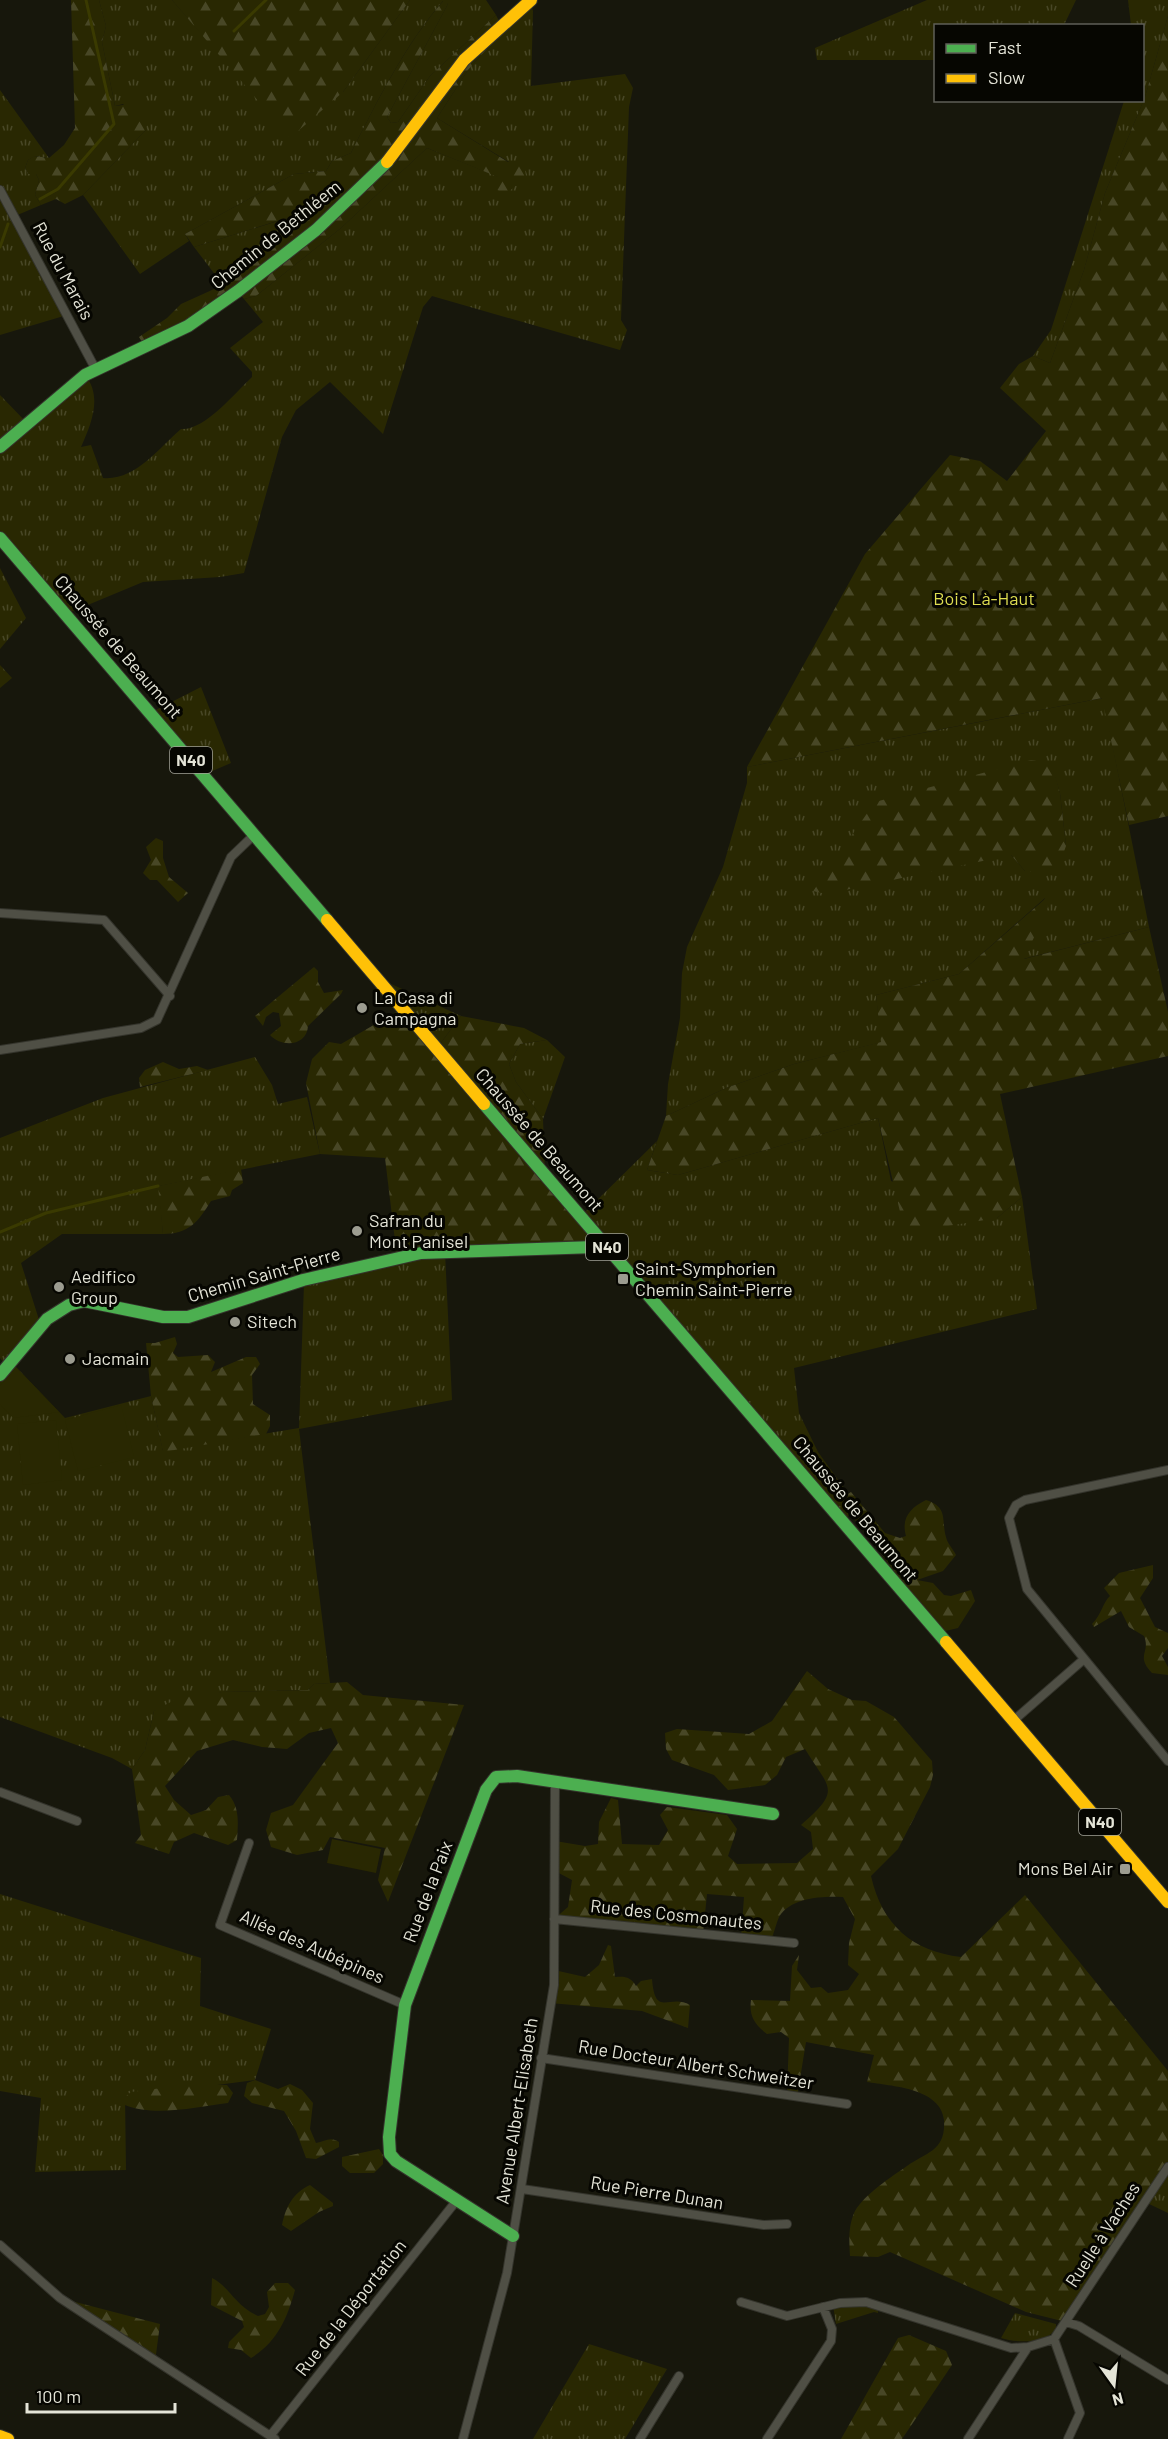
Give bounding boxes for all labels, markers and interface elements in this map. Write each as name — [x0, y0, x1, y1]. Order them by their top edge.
legend — [934, 24, 1144, 102]
text: Fast — [988, 36, 1022, 58]
text: Slow — [988, 66, 1025, 88]
street label: Chemin de Bethléem — [206, 175, 345, 293]
street label: Rue du Marais — [29, 218, 99, 323]
street label: Chaussée de Beaumont — [50, 570, 187, 723]
park label: Bois Là-Haut — [933, 587, 1035, 609]
road number: N40 — [170, 747, 212, 773]
place label: La Casa di Campagna — [374, 986, 457, 1029]
marker: La Casa di Campagna — [355, 1001, 369, 1015]
street label: Chaussée de Beaumont — [471, 1063, 608, 1216]
place label: Safran du Mont Panisel — [369, 1209, 468, 1252]
marker: Safran du Mont Panisel — [350, 1224, 364, 1238]
road number: N40 — [586, 1234, 628, 1260]
street label: Chemin Saint-Pierre — [185, 1242, 343, 1306]
place label: Saint-Symphorien Chemin Saint-Pierre — [635, 1257, 793, 1300]
place label: Aedifico Group — [71, 1265, 136, 1308]
marker: Saint-Symphorien Chemin Saint-Pierre — [616, 1272, 630, 1286]
marker: Aedifico Group — [52, 1280, 66, 1294]
place label: Sitech — [247, 1310, 297, 1332]
marker: Sitech — [228, 1315, 242, 1329]
place label: Jacmain — [82, 1347, 149, 1369]
marker: Jacmain — [63, 1352, 77, 1366]
street label: Chaussée de Beaumont — [789, 1431, 923, 1585]
road number: N40 — [1079, 1809, 1121, 1835]
street label: Rue de la Paix — [398, 1837, 457, 1945]
place label: Mons Bel Air — [1018, 1857, 1113, 1879]
marker: Mons Bel Air — [1118, 1862, 1132, 1876]
street label: Rue des Cosmonautes — [589, 1894, 763, 1934]
street label: Allée des Aubépines — [237, 1904, 388, 1988]
street label: Avenue Albert-Elisabeth — [490, 2016, 542, 2206]
street label: Rue Docteur Albert Schweitzer — [577, 2035, 816, 2094]
street label: Rue Pierre Dunan — [589, 2171, 725, 2213]
street label: Ruelle à Vaches — [1060, 2178, 1144, 2291]
street label: Rue de la Déportation — [290, 2235, 410, 2380]
north arrow — [1084, 2355, 1144, 2415]
scale bar — [27, 2376, 176, 2414]
text: 100 m — [36, 2385, 81, 2407]
text: N — [1110, 2389, 1126, 2411]

